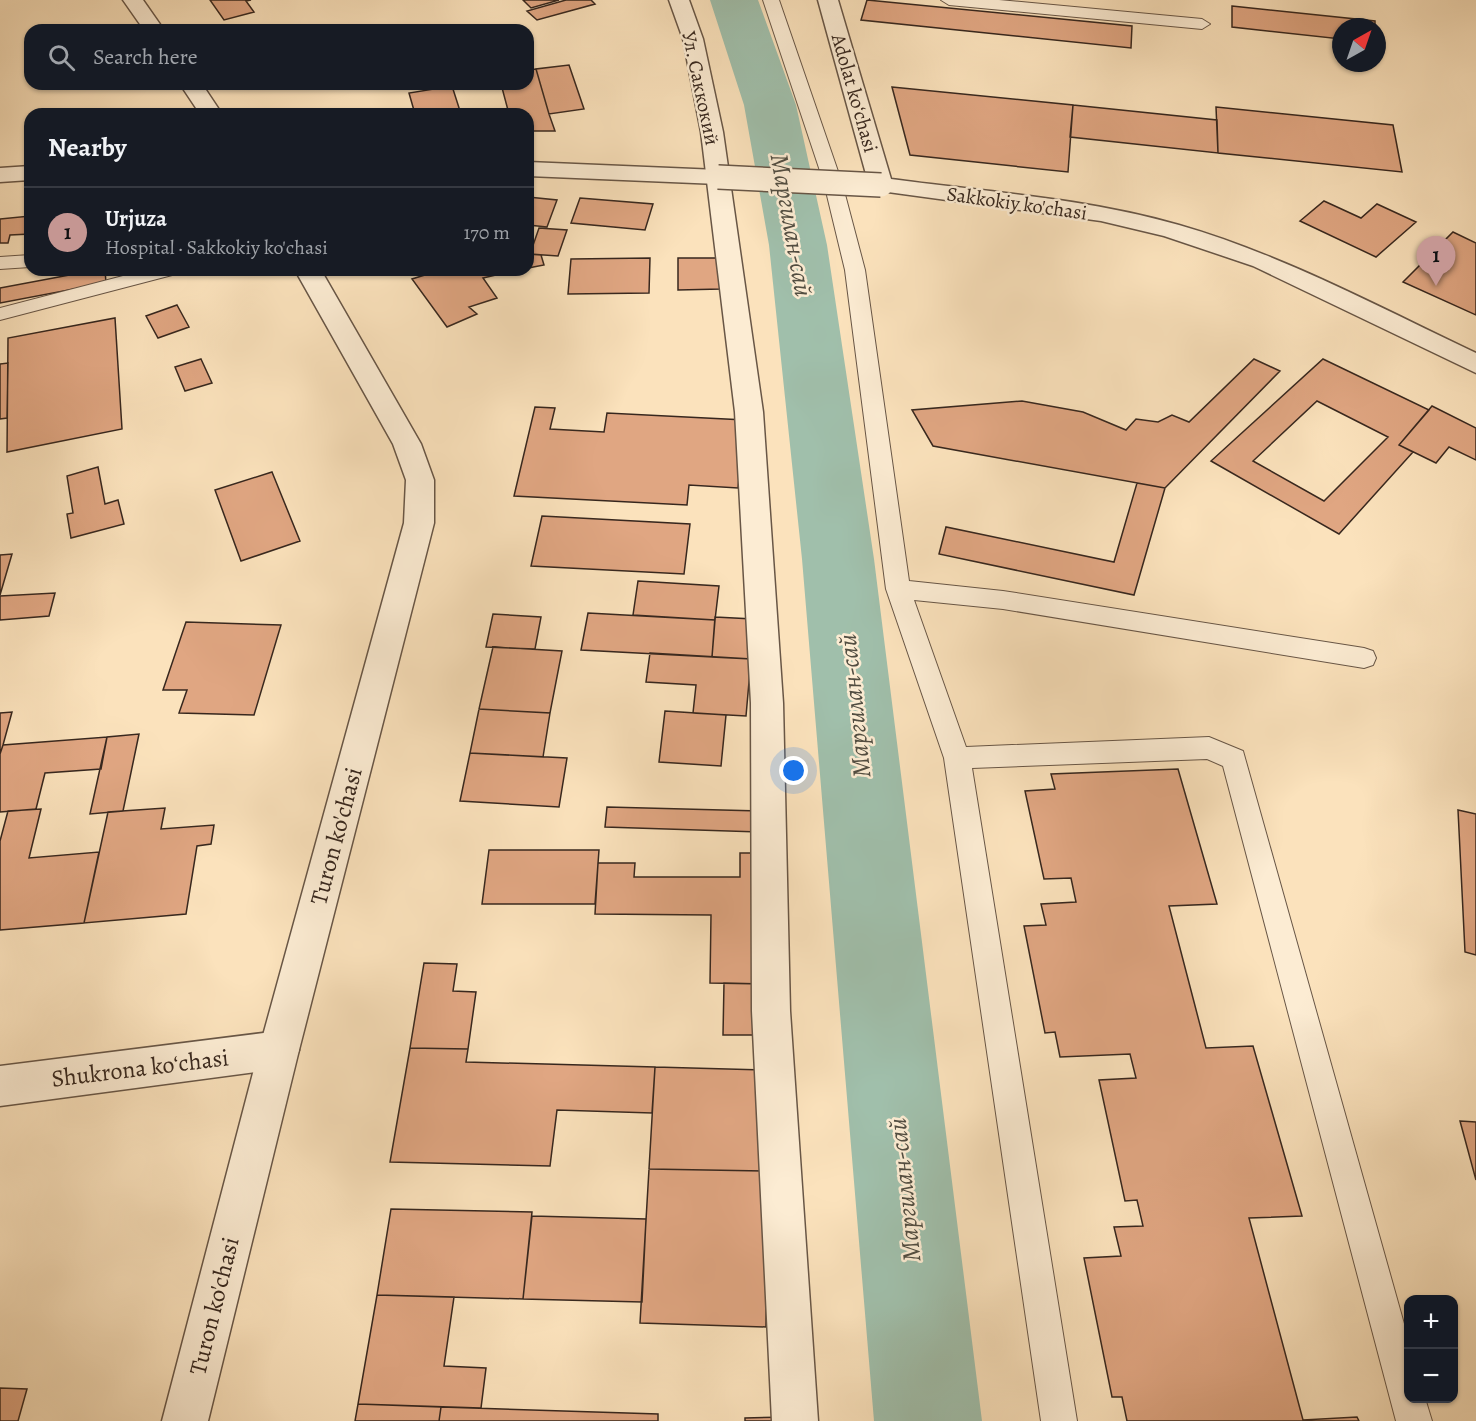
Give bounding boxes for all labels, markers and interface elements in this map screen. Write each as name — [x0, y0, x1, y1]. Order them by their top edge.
north arrow — [1332, 18, 1386, 72]
search box — [24, 24, 534, 90]
street label: Ул. Саккокий — [675, 29, 726, 148]
street label: Adolat koʻchasi — [824, 30, 884, 156]
icon: search — [45, 41, 78, 74]
text: Search here — [93, 42, 198, 72]
text: Nearby — [48, 130, 127, 165]
water label: Маргилан-сай — [762, 151, 821, 299]
street label: Sakkokiy ko'chasi — [945, 180, 1089, 227]
text: Urjuza — [105, 204, 167, 234]
text: 1 — [64, 219, 71, 246]
text: 170 m — [464, 219, 510, 246]
text: Hospital · Sakkokiy ko'chasi — [105, 234, 328, 261]
pin: 1 — [1416, 236, 1456, 286]
water label: Маргилан-сай — [830, 632, 879, 780]
your location — [779, 756, 808, 785]
street label: Turon ko'chasi — [302, 764, 370, 908]
street label: Shukrona koʻchasi — [50, 1041, 230, 1095]
water label: Маргилан-сай — [880, 1116, 929, 1264]
street label: Turon ko'chasi — [181, 1234, 247, 1378]
map controls — [1404, 1295, 1458, 1403]
button: + — [1404, 1295, 1458, 1349]
button: − — [1404, 1349, 1458, 1403]

